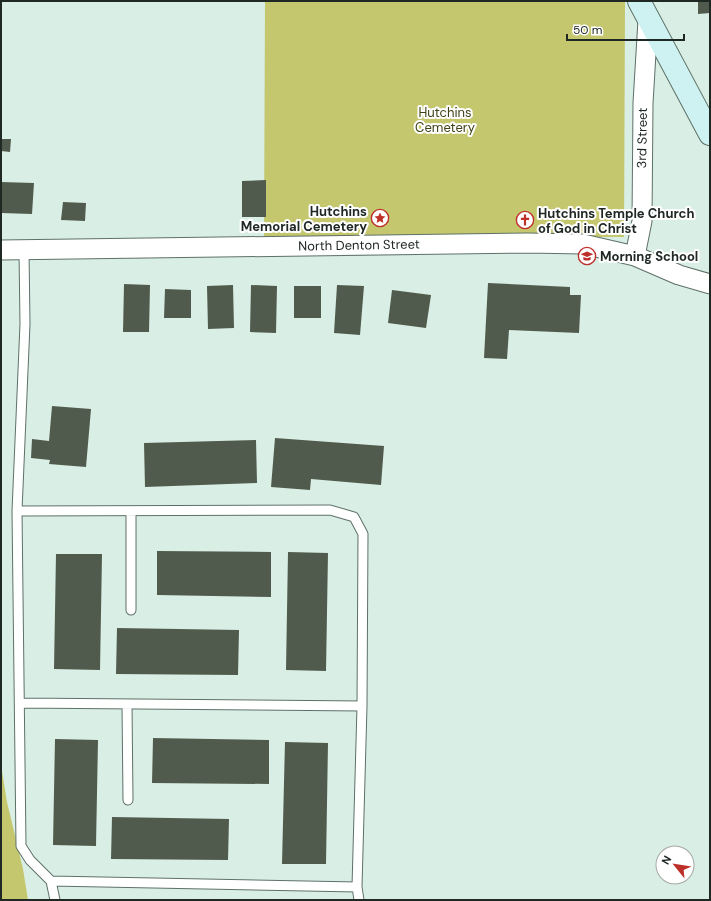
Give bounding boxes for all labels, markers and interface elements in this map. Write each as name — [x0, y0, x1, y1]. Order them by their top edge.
scale bar — [567, 16, 684, 42]
text: 50 m — [573, 22, 602, 38]
park label: Hutchins Cemetery — [415, 104, 475, 136]
street label: 3rd Street — [633, 108, 651, 168]
place label: Hutchins Memorial Cemetery — [241, 203, 367, 235]
place label: Hutchins Temple Church of God in Christ — [538, 205, 695, 237]
place icon: Hutchins Memorial Cemetery — [370, 208, 390, 228]
church icon: Hutchins Temple Church of God in Christ — [515, 210, 535, 230]
street label: North Denton Street — [298, 235, 420, 255]
school or university icon: Morning School — [577, 246, 597, 266]
place label: Morning School — [600, 248, 698, 265]
north arrow — [655, 845, 695, 885]
text: N — [658, 853, 674, 867]

